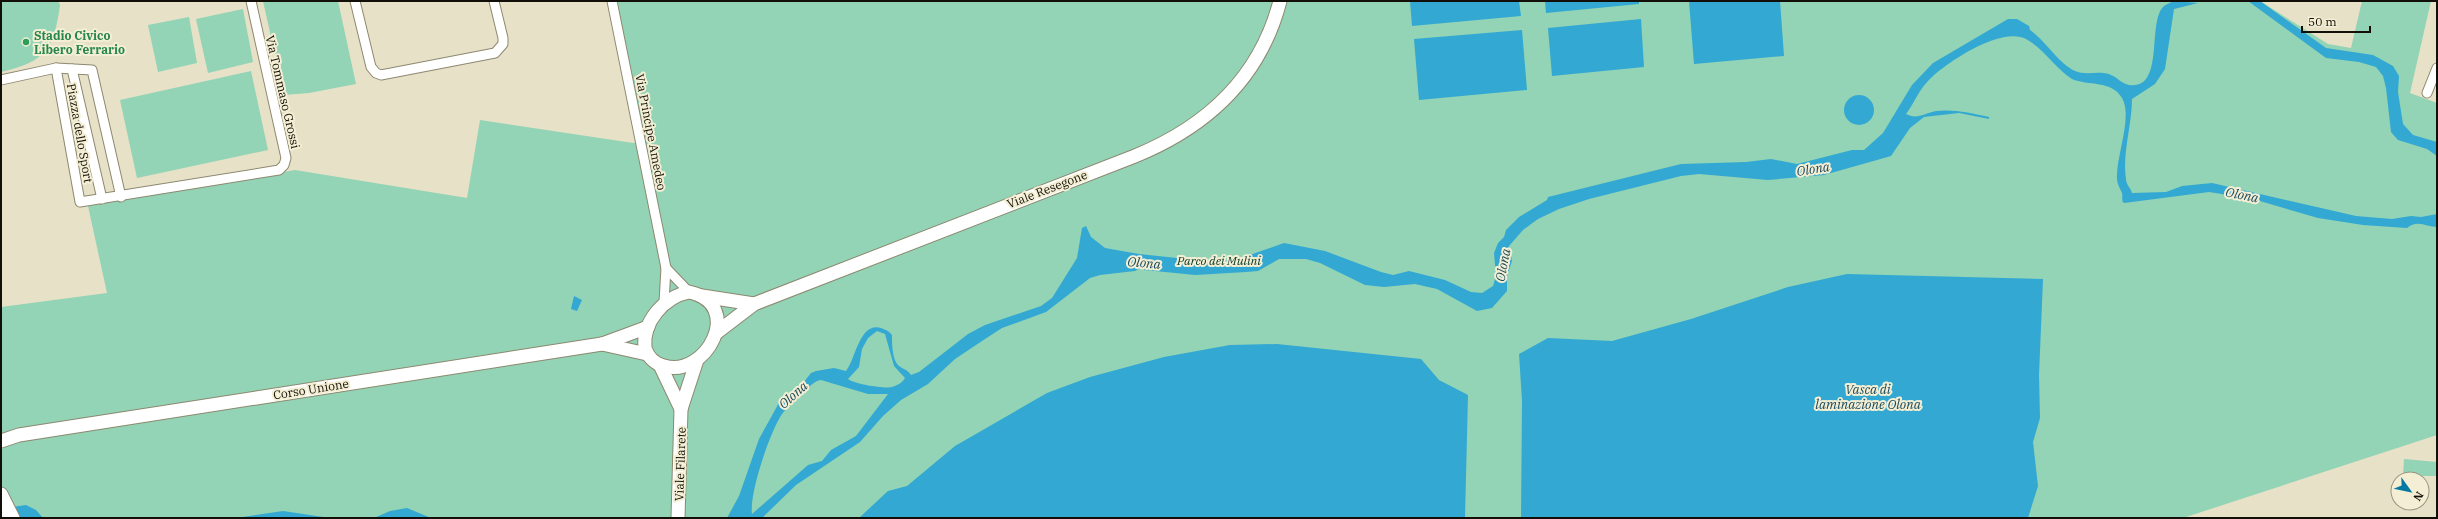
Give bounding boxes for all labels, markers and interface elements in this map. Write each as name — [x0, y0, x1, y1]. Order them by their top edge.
scale bar — [2302, 8, 2370, 34]
text: 50 m — [2308, 14, 2337, 29]
place label: Stadio Civico Libero Ferrario — [34, 28, 125, 57]
street label: Via Tommaso Grossi — [263, 34, 303, 150]
marker: Stadio Civico Libero Ferrario — [21, 37, 31, 47]
street label: Via Principe Amedeo — [632, 72, 670, 192]
street label: Piazza dello Sport — [64, 82, 96, 184]
water label: Olona — [1795, 158, 1831, 180]
street label: Viale Resegone — [1005, 167, 1089, 211]
water label: Olona — [2224, 183, 2260, 207]
water label: Olona — [1491, 247, 1515, 283]
water label: Olona — [1127, 253, 1161, 273]
park label: Parco dei Mulini — [1176, 253, 1261, 268]
street label: Corso Unione — [272, 376, 350, 402]
water label: Olona — [775, 378, 811, 412]
water label: Vasca di laminazione Olona — [1815, 381, 1921, 413]
street label: Viale Filarete — [671, 427, 689, 501]
north arrow — [2390, 471, 2430, 511]
text: N — [2410, 489, 2427, 504]

